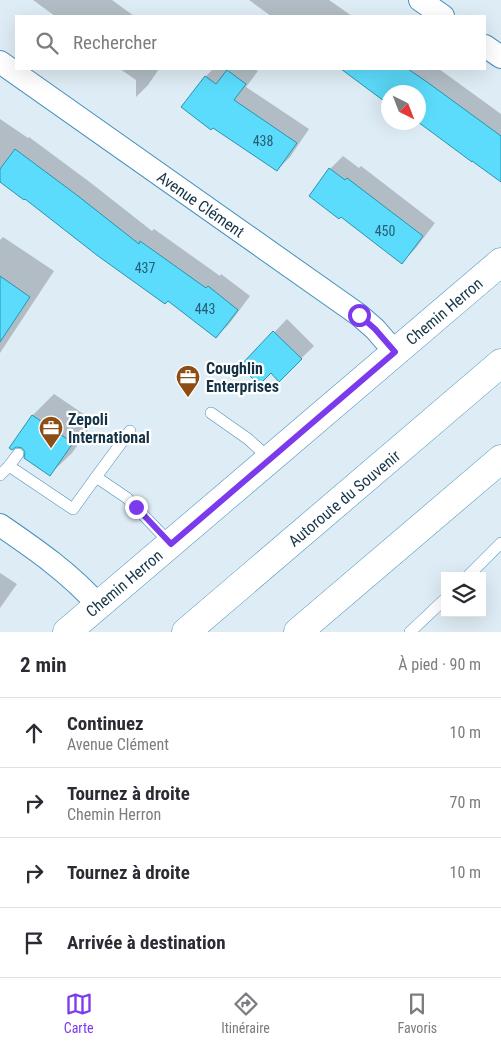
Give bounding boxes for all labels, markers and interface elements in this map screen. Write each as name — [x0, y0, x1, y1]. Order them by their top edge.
search box — [15, 15, 486, 70]
icon: search — [33, 29, 61, 57]
text: Rechercher — [73, 31, 157, 54]
north arrow — [381, 85, 426, 130]
house number: 438 — [253, 133, 273, 149]
street label: Avenue Clément — [153, 167, 248, 242]
house number: 450 — [375, 223, 395, 239]
house number: 437 — [135, 260, 155, 276]
street label: Chemin Herron — [402, 274, 487, 349]
house number: 443 — [195, 301, 215, 317]
route start — [348, 304, 371, 327]
place label: Coughlin Enterprises — [206, 359, 279, 396]
office icon: Coughlin Enterprises — [175, 364, 201, 398]
place label: Zepoli International — [68, 410, 150, 447]
office icon: Zepoli International — [38, 415, 64, 449]
street label: Autoroute du Souvenir — [285, 446, 404, 551]
route end — [125, 496, 148, 519]
street label: Chemin Herron — [82, 546, 167, 621]
map controls — [441, 572, 486, 617]
button: layers — [441, 572, 486, 617]
text: 2 min — [20, 653, 67, 677]
text: À pied · 90 m — [398, 655, 481, 674]
text: Continuez — [67, 712, 144, 735]
icon: ahead — [20, 719, 48, 747]
text: 10 m — [449, 723, 481, 742]
text: Avenue Clément — [67, 735, 169, 754]
text: Tournez à droite — [67, 782, 190, 805]
icon: right — [20, 789, 48, 817]
text: 70 m — [449, 793, 481, 812]
text: Chemin Herron — [67, 805, 161, 824]
icon: right — [20, 859, 48, 887]
text: Tournez à droite — [67, 861, 190, 884]
text: 10 m — [449, 863, 481, 882]
icon: arrive — [20, 929, 48, 957]
text: Arrivée à destination — [67, 931, 226, 954]
tab: Carte — [64, 990, 94, 1036]
tab: Itinéraire — [221, 990, 270, 1036]
tab: Favoris — [397, 990, 437, 1036]

